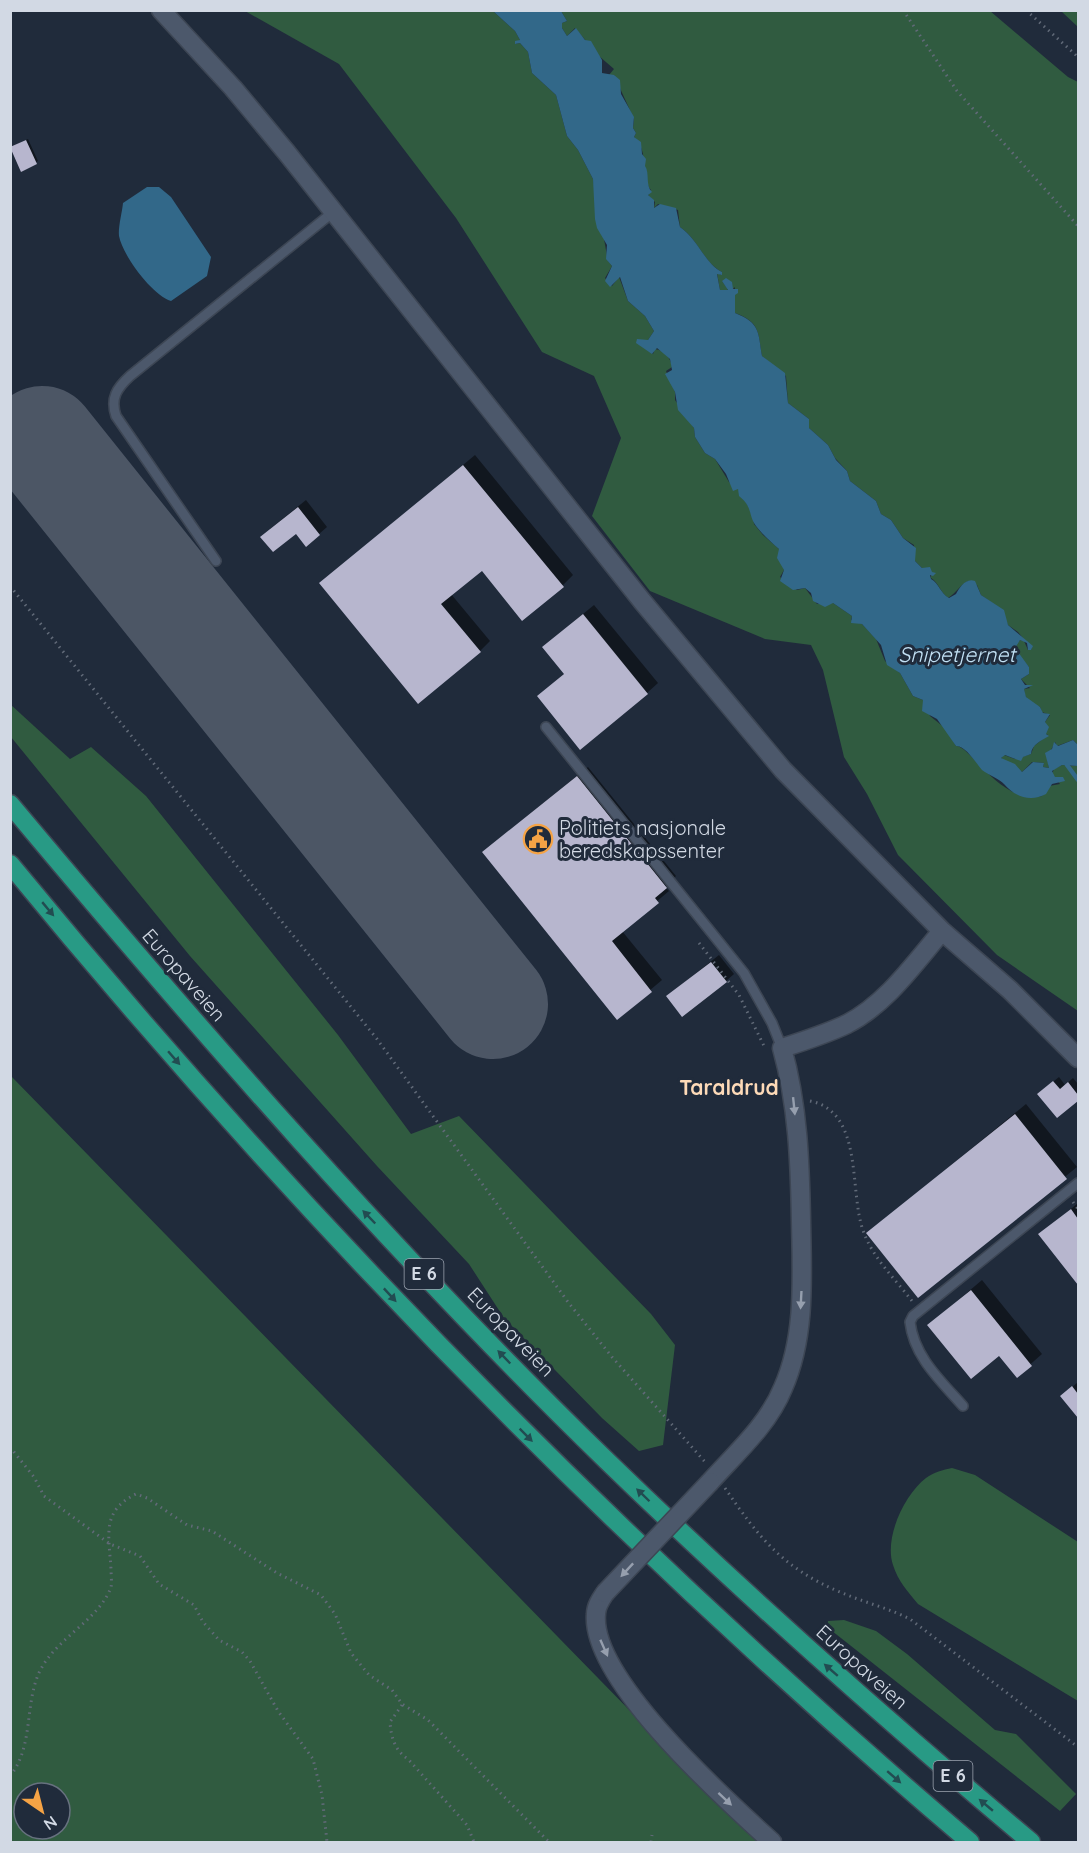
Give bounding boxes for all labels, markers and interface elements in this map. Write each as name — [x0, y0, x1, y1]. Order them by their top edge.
water label: Snipetjernet — [899, 641, 1018, 667]
place label: Politiets nasjonale beredskapssenter — [559, 815, 726, 863]
public building icon: Politiets nasjonale beredskapssenter — [522, 823, 554, 855]
one-way arrow — [41, 901, 54, 917]
street label: Europaveien — [137, 923, 231, 1026]
one-way arrow — [167, 1050, 180, 1065]
district label: Taraldrud — [679, 1074, 779, 1100]
one-way arrow — [789, 1096, 799, 1115]
one-way arrow — [362, 1209, 376, 1224]
road number: E 6 — [404, 1259, 444, 1289]
street label: Europaveien — [462, 1282, 560, 1382]
one-way arrow — [383, 1288, 397, 1303]
one-way arrow — [797, 1291, 806, 1310]
one-way arrow — [497, 1350, 511, 1365]
one-way arrow — [518, 1428, 533, 1442]
one-way arrow — [635, 1488, 650, 1502]
one-way arrow — [620, 1563, 634, 1577]
street label: Europaveien — [811, 1619, 913, 1714]
one-way arrow — [600, 1639, 609, 1656]
one-way arrow — [824, 1663, 839, 1677]
road number: E 6 — [934, 1761, 972, 1791]
one-way arrow — [886, 1770, 901, 1783]
north arrow — [12, 1781, 72, 1841]
one-way arrow — [718, 1792, 733, 1806]
one-way arrow — [978, 1798, 994, 1811]
text: N — [40, 1812, 61, 1835]

